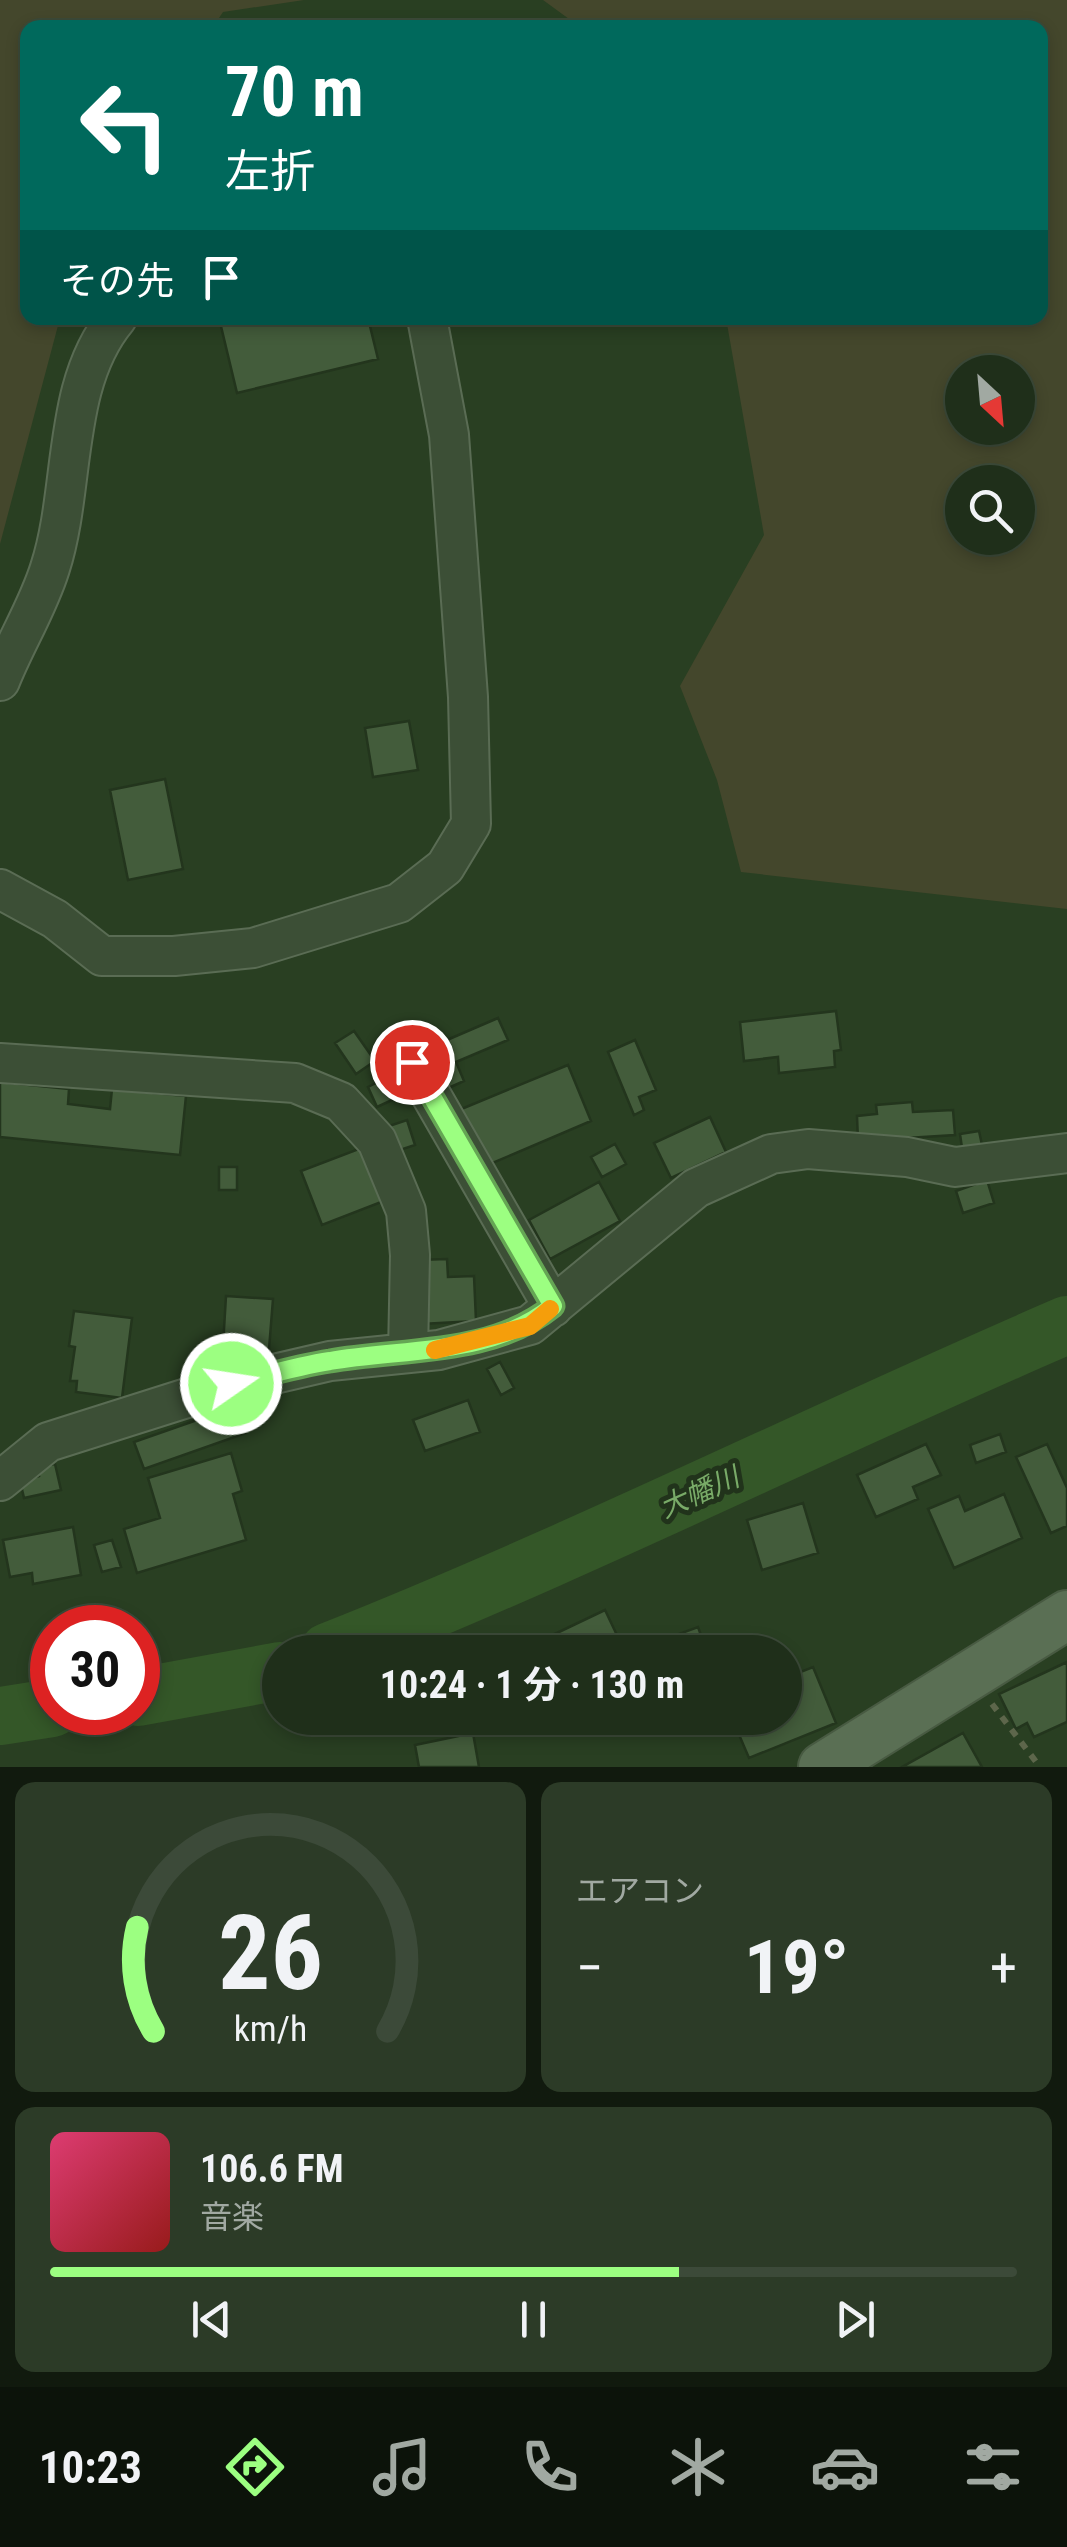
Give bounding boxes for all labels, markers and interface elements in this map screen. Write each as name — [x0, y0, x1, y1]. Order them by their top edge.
text: 70 m — [225, 51, 364, 133]
icon: left — [60, 60, 190, 190]
text: 左折 — [225, 145, 315, 198]
icon: arrive — [194, 250, 249, 305]
text: その先 — [60, 259, 174, 303]
north arrow — [945, 355, 1035, 445]
map controls — [945, 355, 1035, 555]
button: search — [945, 465, 1035, 555]
pin — [370, 1020, 455, 1105]
icon: arrive — [385, 1035, 440, 1090]
position arrow — [179, 1332, 283, 1436]
water label: 大幡川 — [654, 1459, 747, 1525]
speed limit sign: 30 — [30, 1605, 160, 1735]
text: 10:24 · 1 分 · 130 m — [380, 1663, 684, 1707]
text: エアコン — [576, 1872, 704, 1910]
text: 26 — [218, 1893, 323, 2014]
text: 19° — [744, 1923, 849, 2011]
text: − — [576, 1936, 604, 2000]
text: + — [990, 1936, 1017, 2000]
text: km/h — [234, 2008, 307, 2050]
text: 106.6 FM — [200, 2147, 344, 2191]
text: 音楽 — [200, 2198, 264, 2236]
icon: previous — [184, 2292, 239, 2347]
icon: pause — [506, 2292, 561, 2347]
icon: next — [828, 2292, 883, 2347]
icon: directions — [220, 2432, 290, 2502]
icon: music — [367, 2432, 437, 2502]
icon: phone — [515, 2432, 585, 2502]
icon: climate — [663, 2432, 733, 2502]
icon: car — [810, 2432, 880, 2502]
icon: filters — [958, 2432, 1028, 2502]
text: 10:23 — [39, 2441, 142, 2494]

